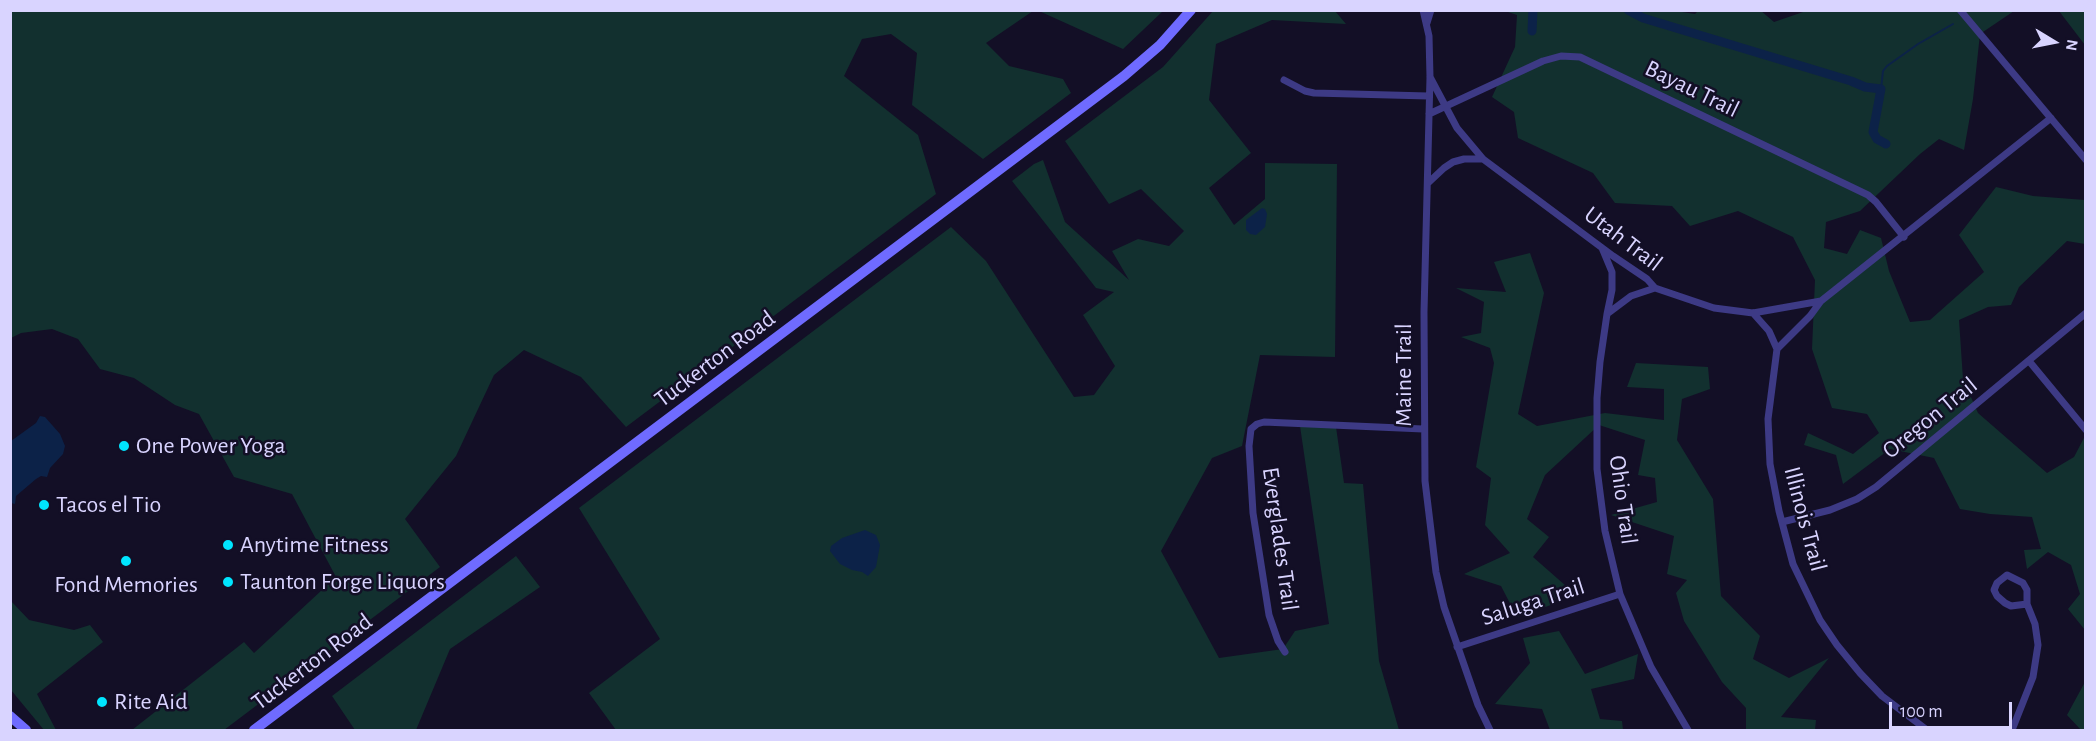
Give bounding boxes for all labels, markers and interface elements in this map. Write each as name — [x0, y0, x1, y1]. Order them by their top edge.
north arrow — [2024, 12, 2084, 72]
text: N — [2063, 38, 2081, 52]
street label: Bayau Trail — [1640, 54, 1744, 124]
street label: Utah Trail — [1578, 200, 1668, 278]
street label: Tuckerton Road — [649, 304, 781, 414]
street label: Maine Trail — [1390, 323, 1418, 427]
street label: Oregon Trail — [1877, 371, 1983, 465]
place label: One Power Yoga — [136, 432, 286, 460]
marker: One Power Yoga — [117, 439, 131, 453]
street label: Ohio Trail — [1602, 454, 1644, 546]
street label: Illinois Trail — [1777, 463, 1833, 575]
street label: Everglades Trail — [1256, 465, 1304, 613]
place label: Tacos el Tio — [56, 491, 161, 519]
marker: Tacos el Tio — [37, 498, 51, 512]
place label: Anytime Fitness — [240, 531, 389, 559]
marker: Anytime Fitness — [221, 538, 235, 552]
marker: Fond Memories — [119, 554, 133, 568]
place label: Taunton Forge Liquors — [240, 568, 445, 596]
place label: Fond Memories — [54, 571, 198, 599]
street label: Saluga Trail — [1478, 572, 1588, 632]
marker: Taunton Forge Liquors — [221, 575, 235, 589]
street label: Tuckerton Road — [246, 607, 378, 717]
place label: Rite Aid — [114, 688, 188, 716]
scale bar — [1892, 690, 2015, 728]
marker: Rite Aid — [95, 695, 109, 709]
text: 100 m — [1900, 703, 1943, 721]

